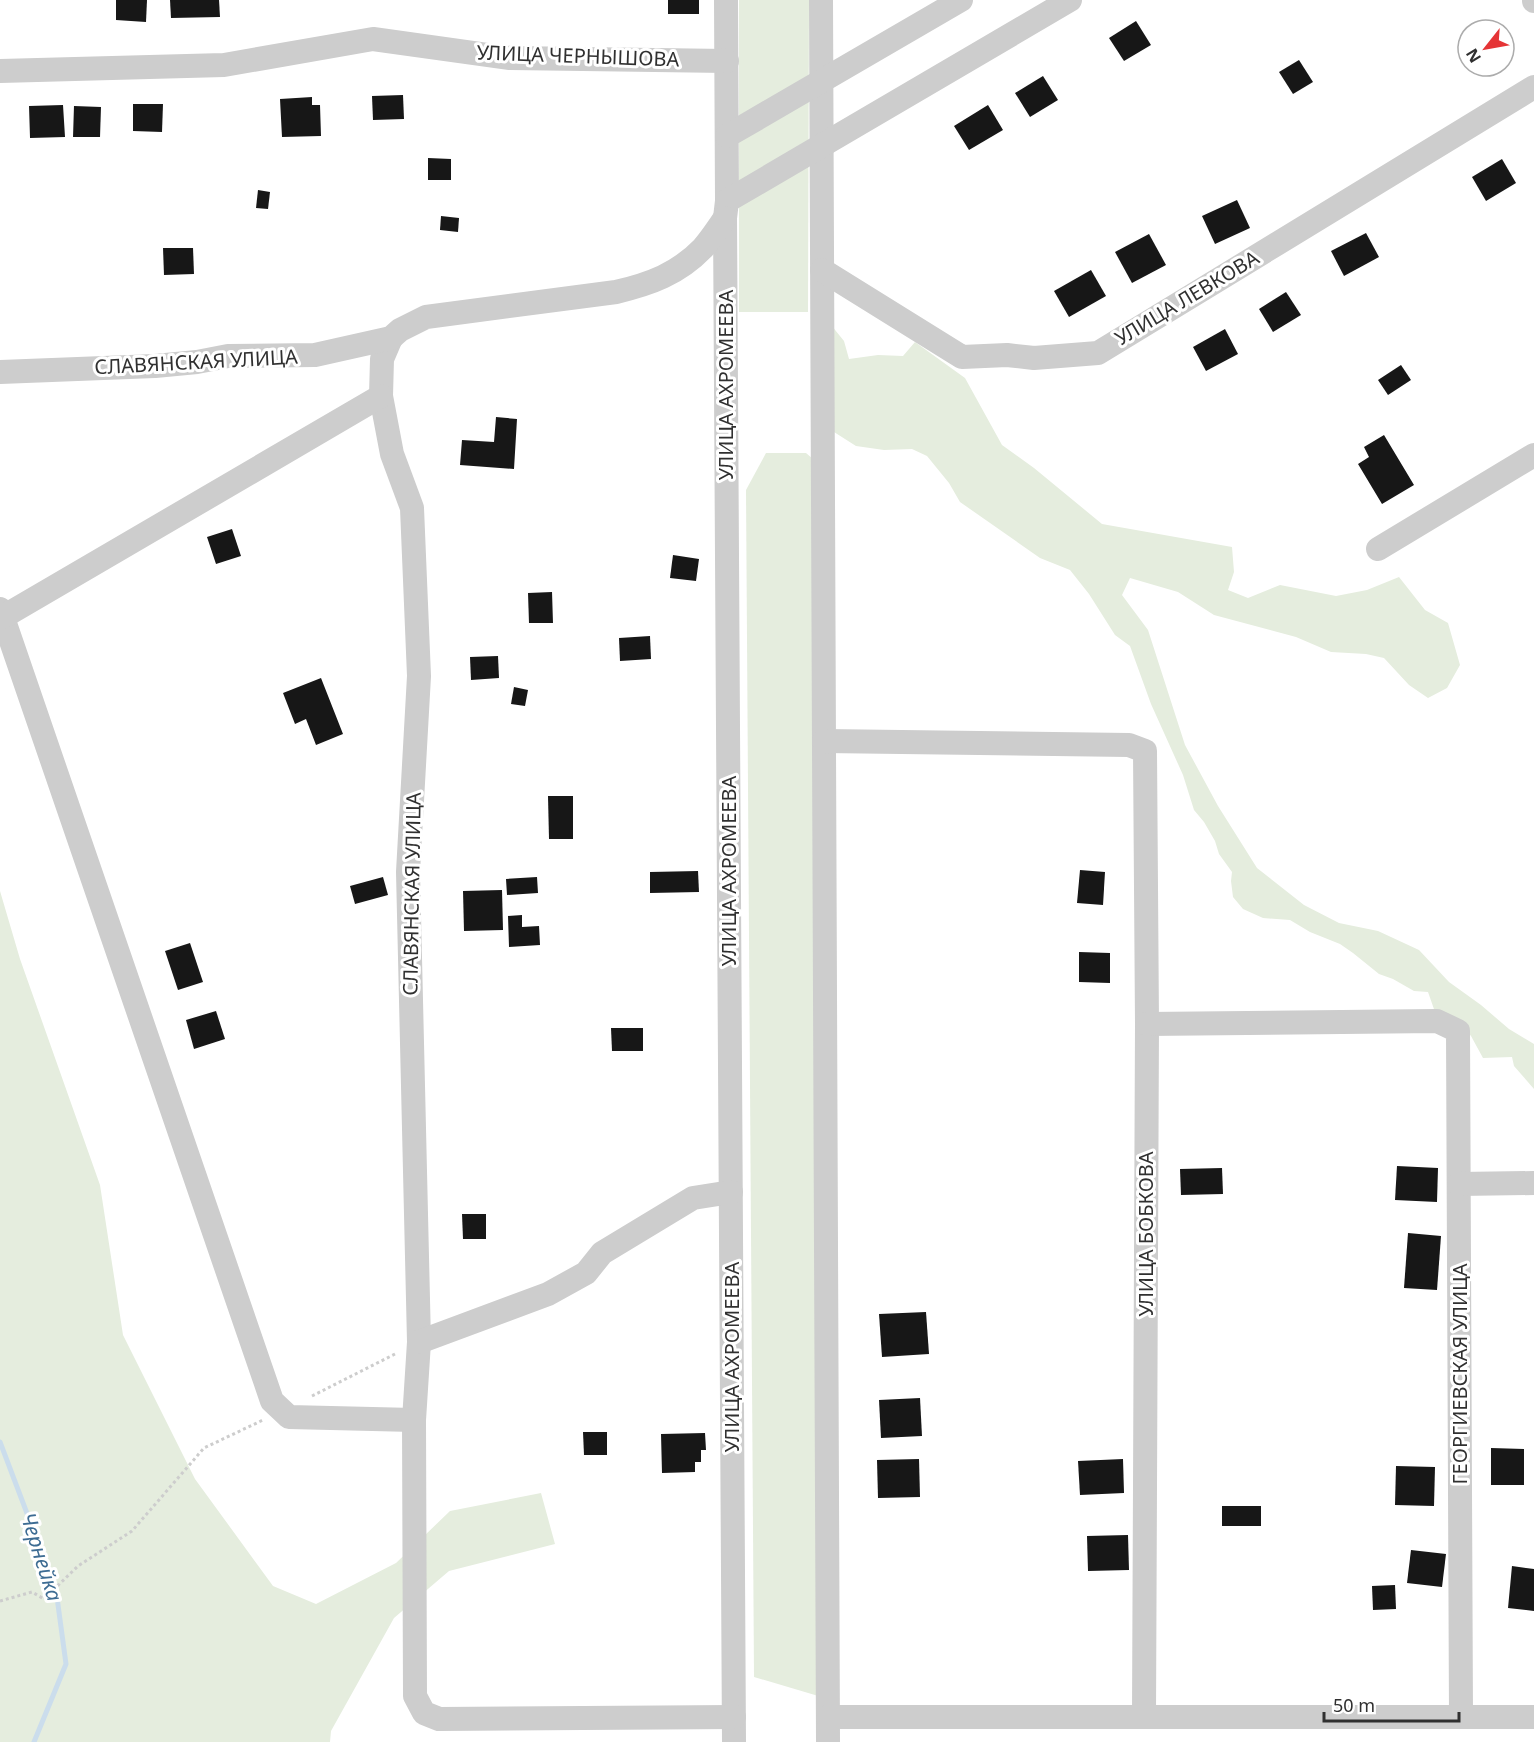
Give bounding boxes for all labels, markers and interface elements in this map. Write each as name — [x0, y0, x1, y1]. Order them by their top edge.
north arrow — [1456, 18, 1516, 78]
street label: УЛИЦА ЧЕРНЫШОВА — [476, 38, 680, 73]
text: N — [1460, 44, 1486, 67]
street label: УЛИЦА ЛЕВКОВА — [1110, 244, 1264, 351]
street label: УЛИЦА АХРОМЕЕВА — [712, 290, 739, 480]
street label: СЛАВЯНСКАЯ УЛИЦА — [94, 343, 298, 380]
street label: УЛИЦА АХРОМЕЕВА — [715, 776, 742, 966]
street label: СЛАВЯНСКАЯ УЛИЦА — [396, 792, 427, 996]
street label: УЛИЦА БОБКОВА — [1132, 1151, 1159, 1317]
street label: УЛИЦА АХРОМЕЕВА — [718, 1262, 745, 1452]
street label: ГЕОРГИЕВСКАЯ УЛИЦА — [1446, 1263, 1473, 1485]
water label: Чернейка — [14, 1509, 69, 1605]
scale bar — [1324, 1685, 1459, 1723]
text: 50 m — [1333, 1693, 1375, 1717]

